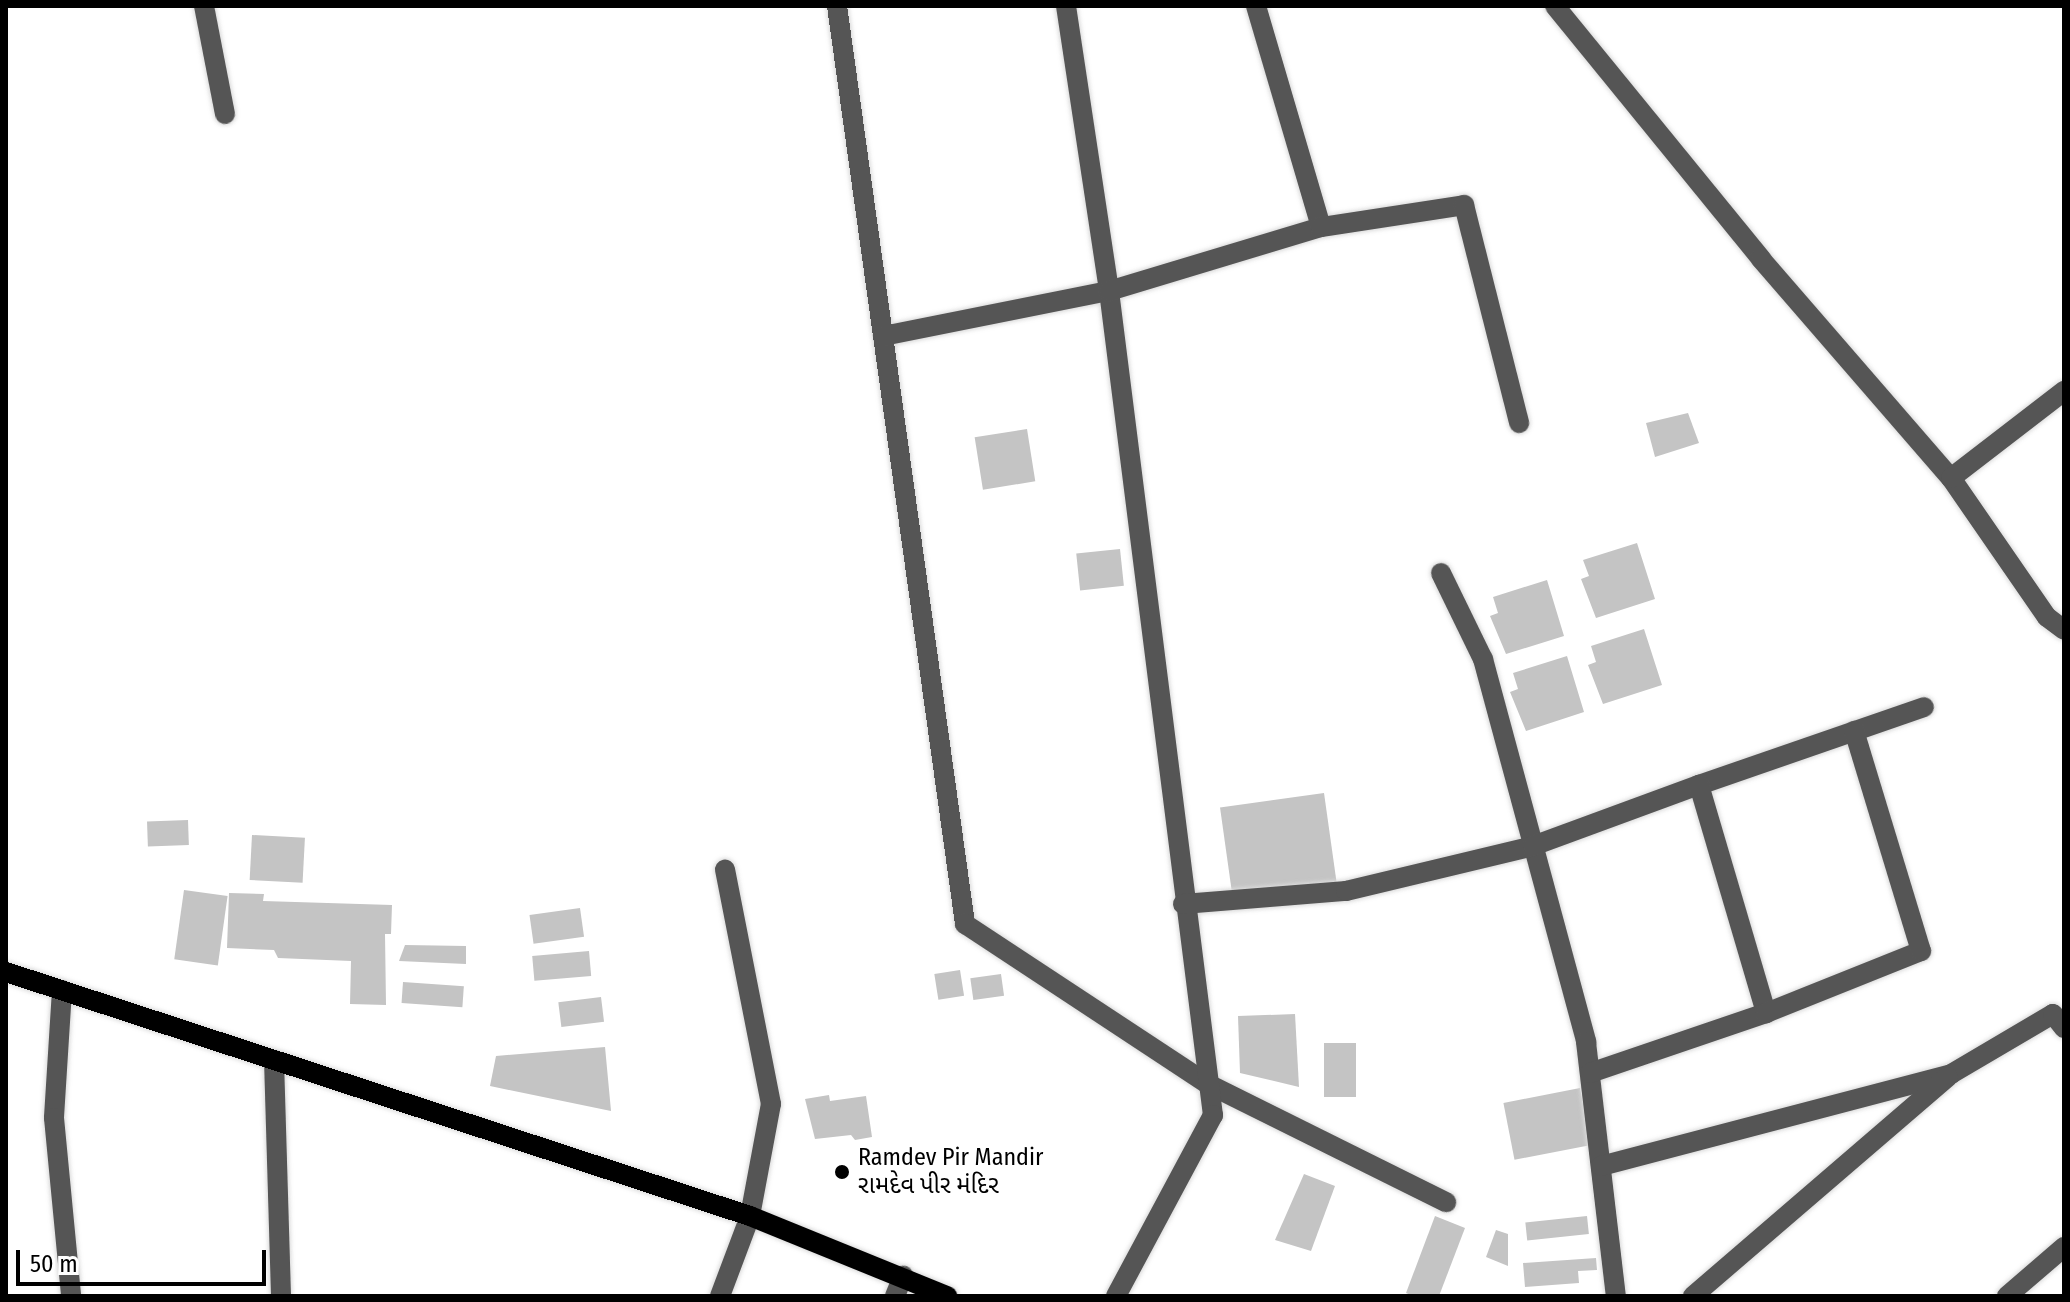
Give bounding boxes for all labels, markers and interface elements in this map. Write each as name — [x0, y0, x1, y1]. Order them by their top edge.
place label: Ramdev Pir Mandir રામદેવ પીર મંદિર — [858, 1144, 1043, 1200]
marker: Ramdev Pir Mandir રામદેવ પીર મંદિર — [833, 1163, 851, 1181]
scale bar — [20, 1234, 270, 1284]
text: 50 m — [30, 1250, 78, 1278]

